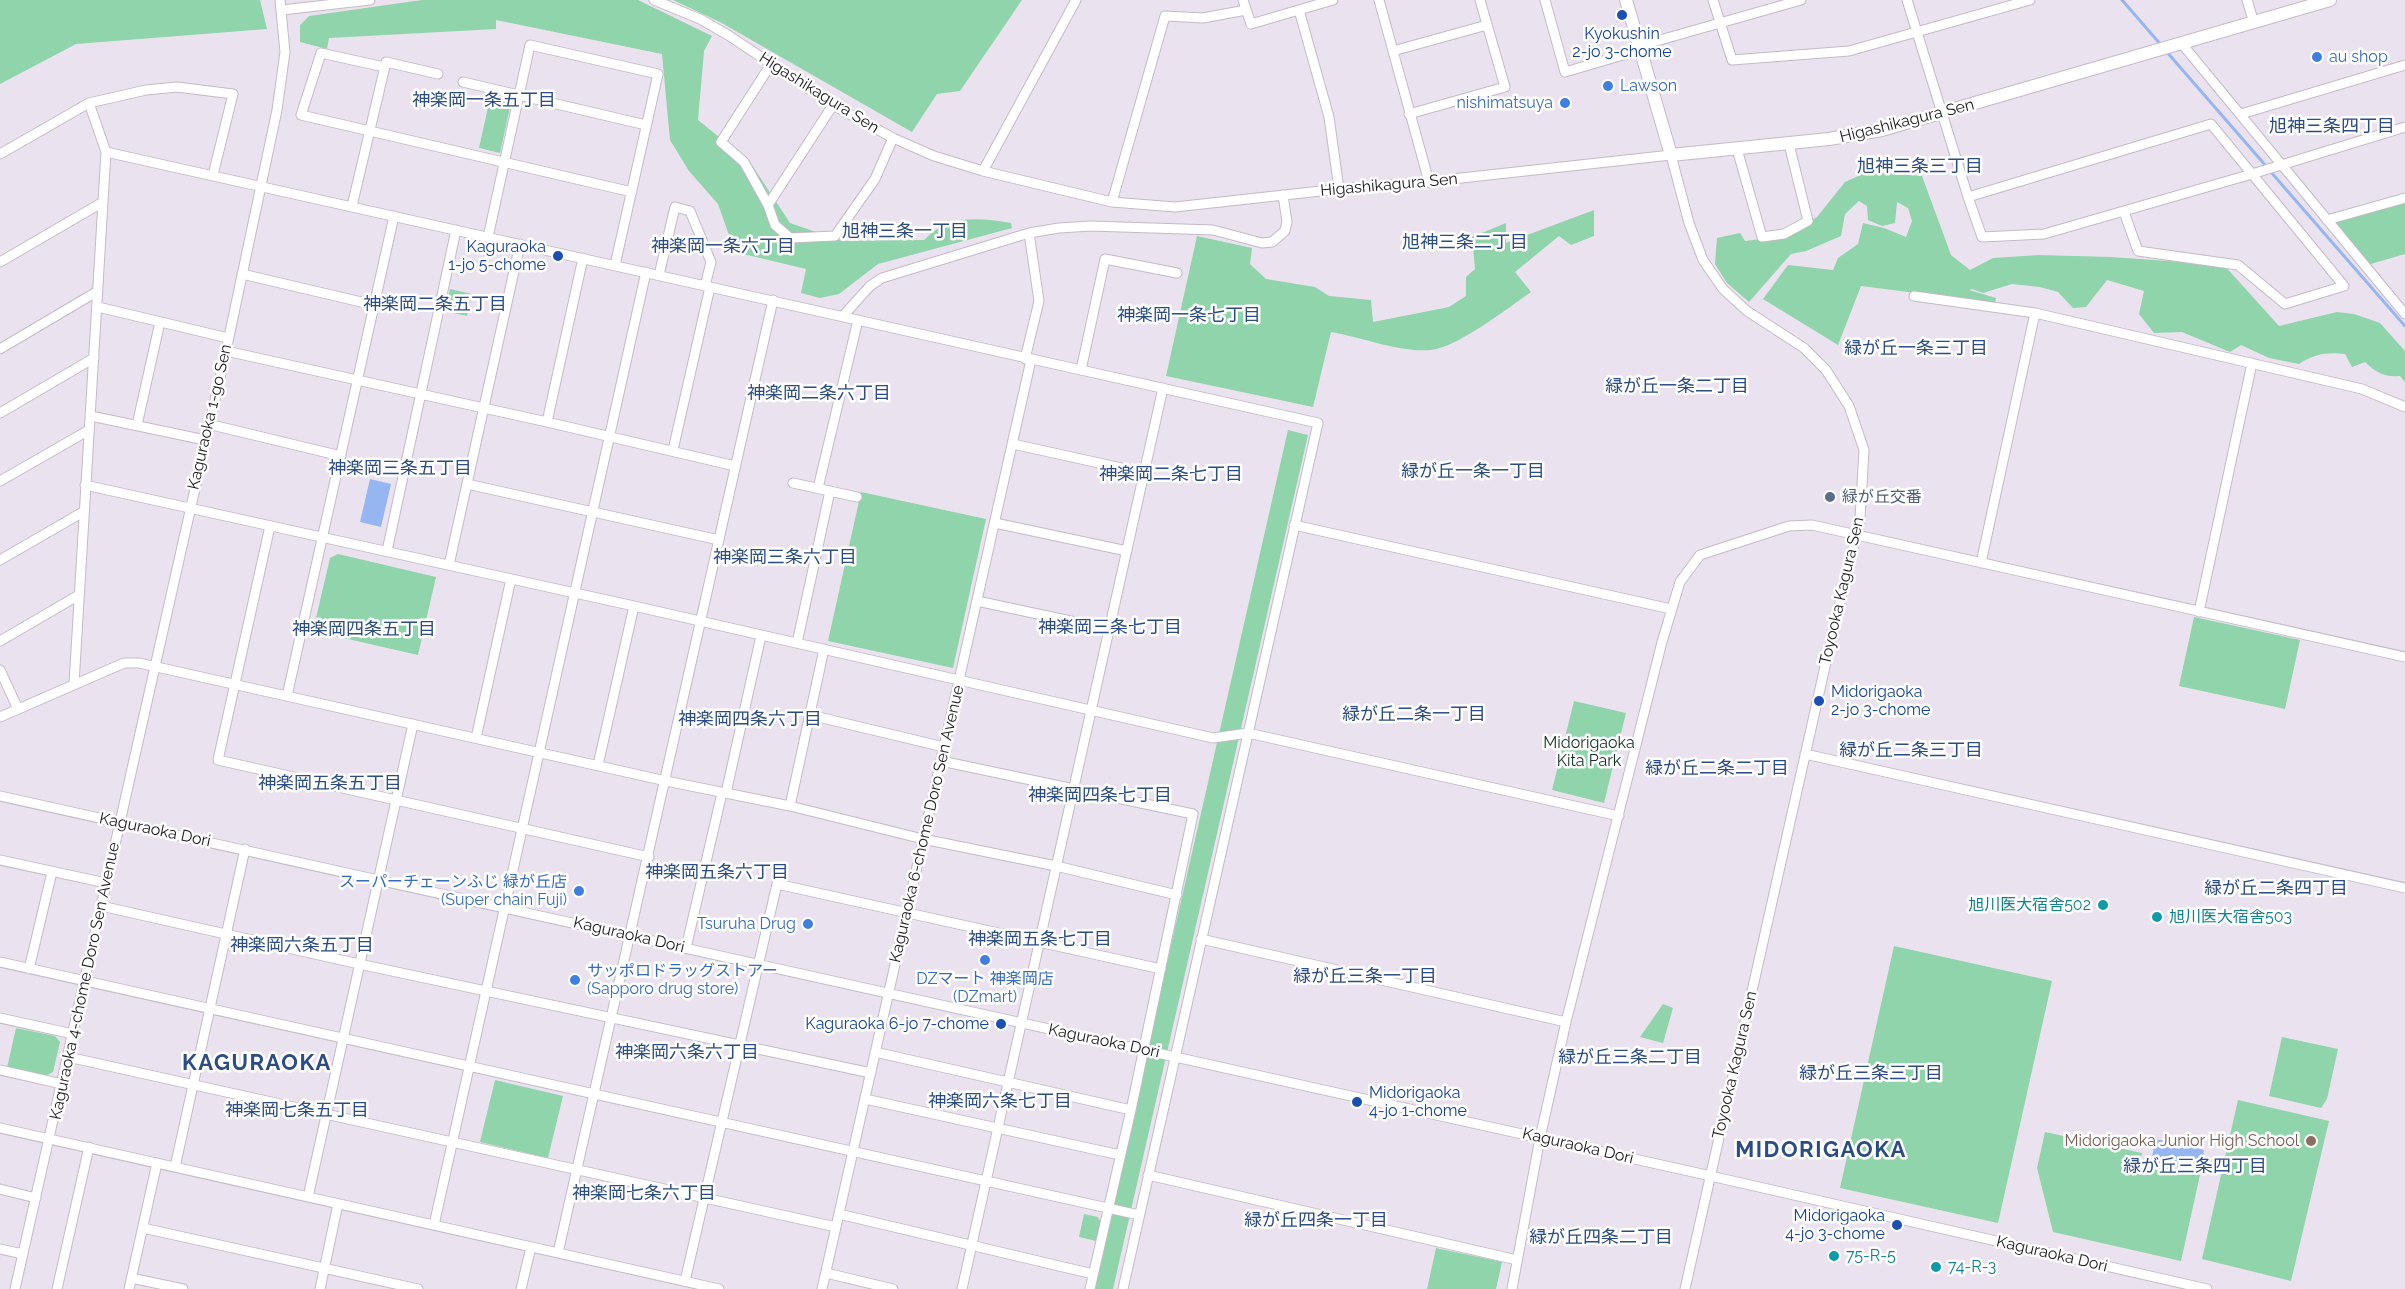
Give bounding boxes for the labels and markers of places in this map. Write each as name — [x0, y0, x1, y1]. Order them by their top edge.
marker: Kyokushin 2-jo 3-chome — [1615, 8, 1629, 22]
place label: Kyokushin 2-jo 3-chome — [1572, 24, 1672, 62]
place label: au shop — [2329, 47, 2388, 67]
marker: au shop — [2310, 50, 2324, 64]
place label: Lawson — [1620, 76, 1677, 96]
marker: Lawson — [1601, 79, 1615, 93]
place label: nishimatsuya — [1457, 93, 1553, 113]
marker: nishimatsuya — [1558, 96, 1572, 110]
place label: Kaguraoka 1-jo 5-chome — [448, 237, 546, 275]
marker: Kaguraoka 1-jo 5-chome — [551, 249, 565, 263]
place label: 緑が丘交番 — [1842, 487, 1922, 507]
marker: 緑が丘交番 — [1823, 490, 1837, 504]
place label: Midorigaoka 2-jo 3-chome — [1831, 682, 1930, 720]
marker: Midorigaoka 2-jo 3-chome — [1812, 694, 1826, 708]
place label: スーパーチェーンふじ 緑が丘店 (Super chain Fuji) — [339, 872, 567, 910]
marker: スーパーチェーンふじ 緑が丘店 (Super chain Fuji) — [572, 884, 586, 898]
place label: 旭川医大宿舎502 — [1968, 895, 2091, 915]
marker: 旭川医大宿舎502 — [2096, 898, 2110, 912]
place label: 旭川医大宿舎503 — [2169, 907, 2292, 927]
marker: 旭川医大宿舎503 — [2150, 910, 2164, 924]
place label: Tsuruha Drug — [697, 914, 796, 934]
marker: Tsuruha Drug — [801, 917, 815, 931]
marker: DZマート 神楽岡店 (DZmart) — [978, 953, 992, 967]
place label: サッポロドラッグストアー (Sapporo drug store) — [587, 961, 778, 999]
place label: DZマート 神楽岡店 (DZmart) — [916, 969, 1054, 1007]
marker: サッポロドラッグストアー (Sapporo drug store) — [568, 973, 582, 987]
place label: Kaguraoka 6-jo 7-chome — [805, 1014, 989, 1034]
marker: Kaguraoka 6-jo 7-chome — [994, 1017, 1008, 1031]
place label: Midorigaoka 4-jo 1-chome — [1369, 1083, 1467, 1121]
marker: Midorigaoka 4-jo 1-chome — [1350, 1095, 1364, 1109]
place label: Midorigaoka Junior High School — [2065, 1131, 2299, 1151]
marker: Midorigaoka Junior High School — [2304, 1134, 2318, 1148]
place label: Midorigaoka 4-jo 3-chome — [1785, 1206, 1885, 1244]
marker: Midorigaoka 4-jo 3-chome — [1890, 1218, 1904, 1232]
place label: 75-R-5 — [1846, 1246, 1896, 1266]
marker: 75-R-5 — [1827, 1249, 1841, 1263]
place label: 74-R-3 — [1948, 1257, 1996, 1277]
marker: 74-R-3 — [1929, 1260, 1943, 1274]

